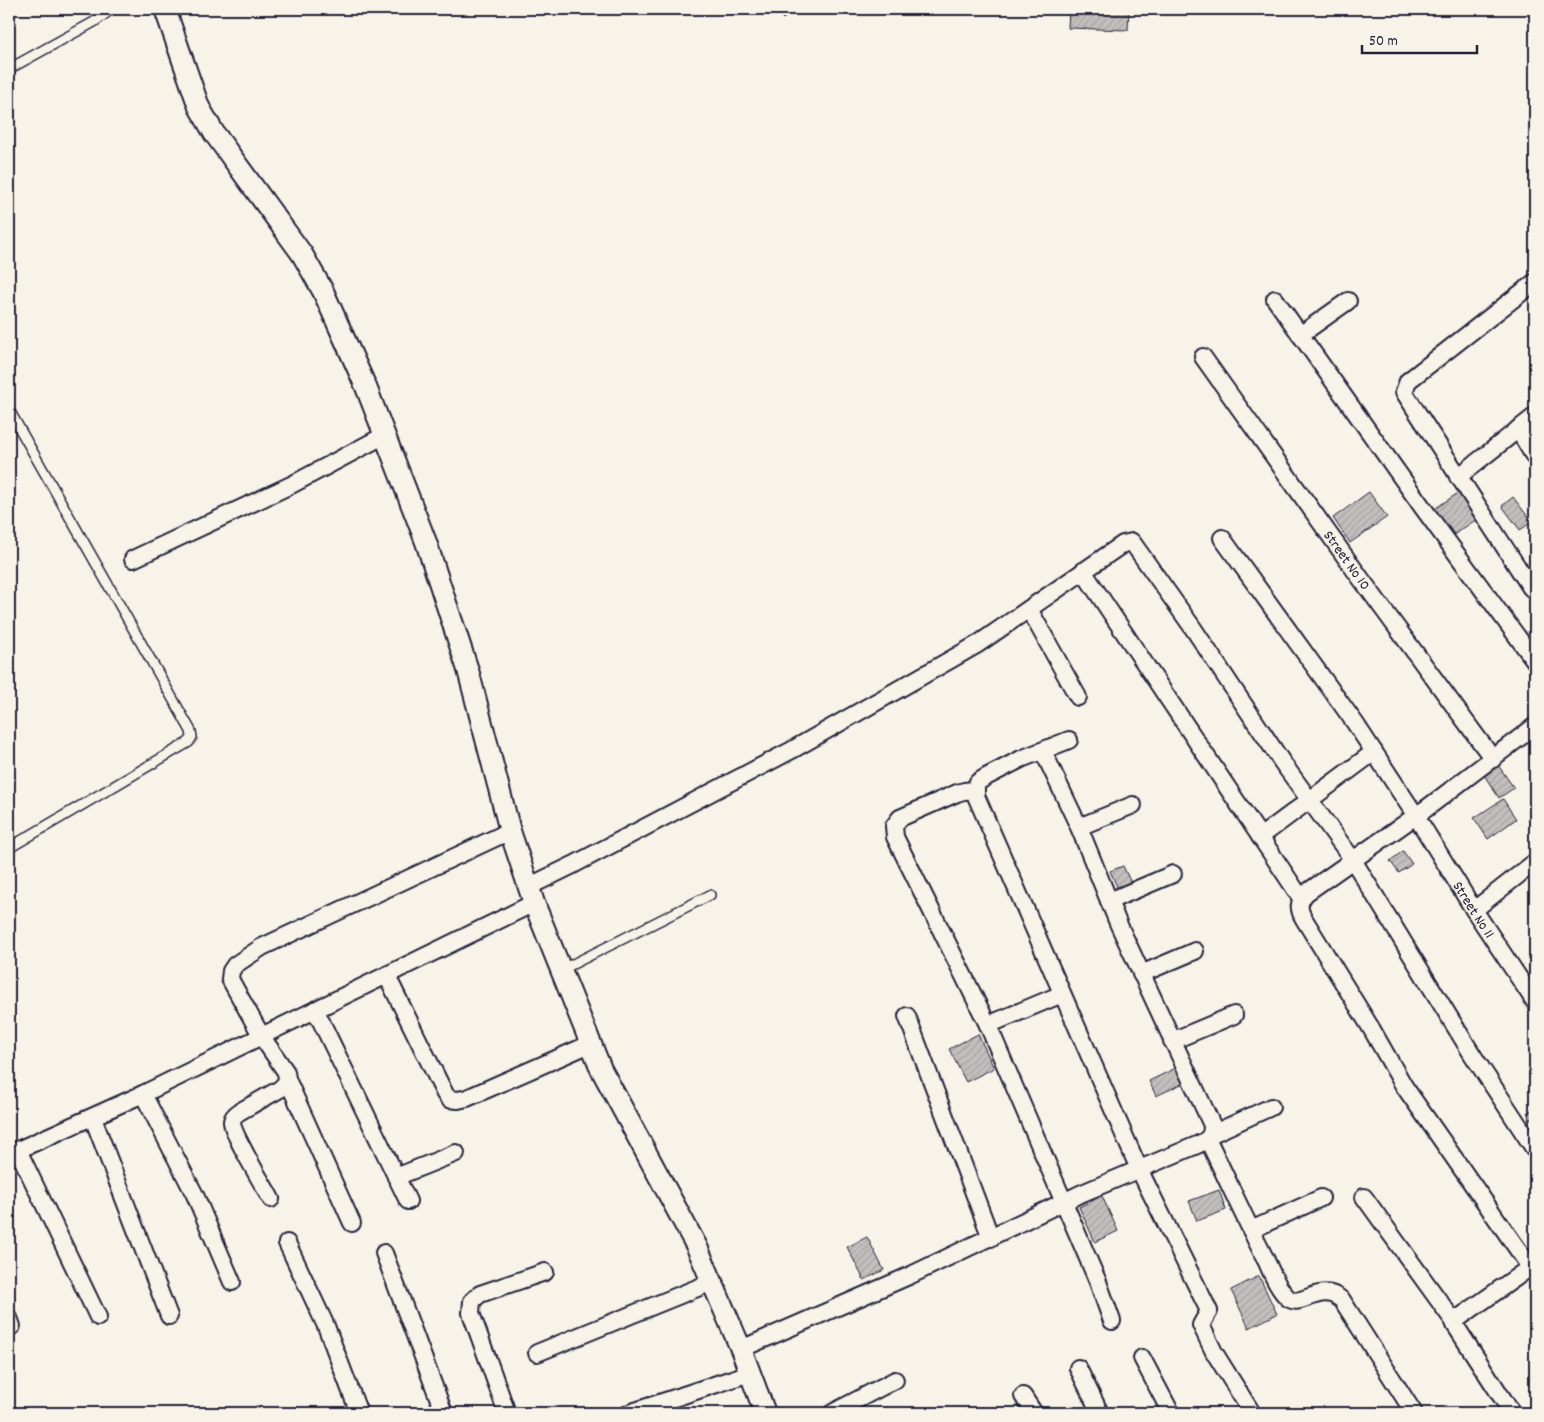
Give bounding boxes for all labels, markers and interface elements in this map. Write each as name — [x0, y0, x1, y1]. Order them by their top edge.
scale bar — [1362, 22, 1476, 54]
text: 50 m — [1369, 31, 1398, 53]
street label: Street No 10 — [1317, 527, 1375, 596]
street label: Street No 11 — [1446, 878, 1499, 943]

